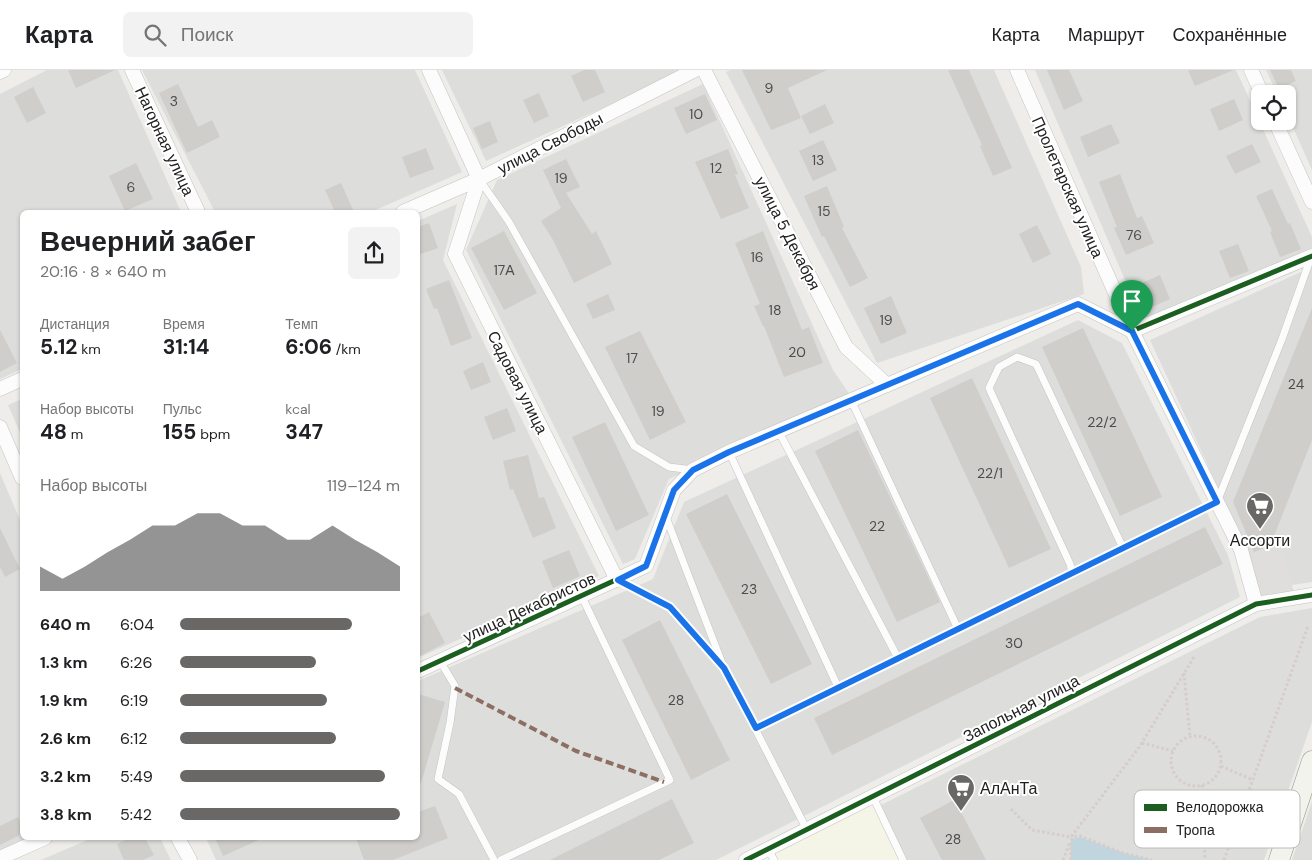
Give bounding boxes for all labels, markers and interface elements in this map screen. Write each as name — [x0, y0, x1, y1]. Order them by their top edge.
search box — [123, 12, 473, 57]
text: Карта — [25, 19, 93, 50]
icon: search — [141, 21, 169, 49]
text: Поиск — [181, 22, 233, 47]
text: Карта — [992, 23, 1040, 47]
text: Маршрут — [1068, 23, 1144, 47]
text: Сохранённые — [1172, 23, 1287, 47]
house number: 9 — [765, 79, 774, 97]
street label: Нагорная улица — [130, 83, 199, 199]
map controls — [1251, 85, 1296, 130]
button: locate — [1251, 85, 1296, 130]
house number: 3 — [170, 92, 178, 110]
house number: 10 — [689, 105, 703, 123]
street label: улица Свободы — [494, 108, 606, 179]
street label: Пролетарская улица — [1027, 113, 1108, 261]
house number: 13 — [812, 151, 824, 169]
house number: 12 — [710, 159, 722, 177]
house number: 19 — [554, 169, 568, 187]
street label: улица 5 Декабря — [750, 173, 825, 294]
house number: 6 — [127, 178, 135, 196]
house number: 15 — [818, 202, 830, 220]
text: Вечерний забег — [40, 223, 256, 260]
house number: 76 — [1126, 226, 1142, 244]
button: share — [348, 227, 400, 279]
house number: 16 — [750, 248, 764, 266]
text: 20:16 · 8 × 640 m — [40, 261, 166, 282]
house number: 17А — [493, 261, 515, 279]
pin — [1111, 280, 1153, 331]
icon: arrive — [1118, 287, 1146, 315]
house number: 18 — [769, 301, 781, 319]
house number: 19 — [879, 311, 893, 329]
text: Дистанция — [40, 315, 110, 333]
text: Время — [163, 315, 205, 333]
text: Темп — [285, 315, 318, 333]
street label: Садовая улица — [483, 327, 553, 437]
text: 5.12 — [40, 333, 77, 361]
text: 31:14 — [163, 333, 209, 361]
text: 6:06 — [285, 333, 332, 361]
text: km — [77, 340, 101, 358]
text: /km — [332, 340, 361, 358]
house number: 20 — [788, 343, 806, 361]
house number: 17 — [626, 349, 638, 367]
house number: 24 — [1288, 375, 1305, 393]
text: Набор высоты — [40, 400, 134, 418]
text: Пульс — [163, 400, 202, 418]
text: kcal — [285, 400, 311, 418]
house number: 19 — [651, 402, 665, 420]
house number: 22/2 — [1087, 413, 1117, 431]
text: 48 — [40, 418, 67, 446]
text: 155 — [163, 418, 196, 446]
text: 347 — [285, 418, 323, 446]
text: m — [67, 425, 83, 443]
text: bpm — [196, 425, 230, 443]
house number: 22/1 — [977, 464, 1003, 482]
text: Набор высоты — [40, 475, 147, 496]
text: 119–124 m — [327, 475, 400, 496]
supermarket icon: Ассорти — [1245, 491, 1275, 530]
house number: 22 — [869, 517, 885, 535]
place label: Ассорти — [1230, 530, 1290, 551]
street label: улица Декабристов — [460, 568, 599, 647]
house number: 23 — [741, 580, 757, 598]
text: 640 m — [40, 614, 91, 635]
text: 6:04 — [120, 614, 154, 635]
house number: 30 — [1005, 634, 1023, 652]
text: 1.3 km — [40, 652, 88, 673]
text: 6:26 — [120, 652, 153, 673]
street label: Запольная улица — [959, 670, 1083, 747]
text: 1.9 km — [40, 690, 88, 711]
text: 6:19 — [120, 690, 148, 711]
house number: 28 — [668, 691, 684, 709]
text: 2.6 km — [40, 728, 91, 749]
text: 6:12 — [120, 728, 148, 749]
text: 3.2 km — [40, 766, 91, 787]
text: 5:49 — [120, 766, 153, 787]
supermarket icon: АлАнТа — [946, 773, 976, 812]
place label: АлАнТа — [980, 778, 1038, 799]
legend — [1134, 790, 1300, 848]
text: Велодорожка — [1176, 798, 1264, 816]
text: 3.8 km — [40, 804, 92, 825]
text: 5:42 — [120, 804, 152, 825]
text: Тропа — [1176, 821, 1215, 839]
house number: 28 — [945, 830, 961, 848]

